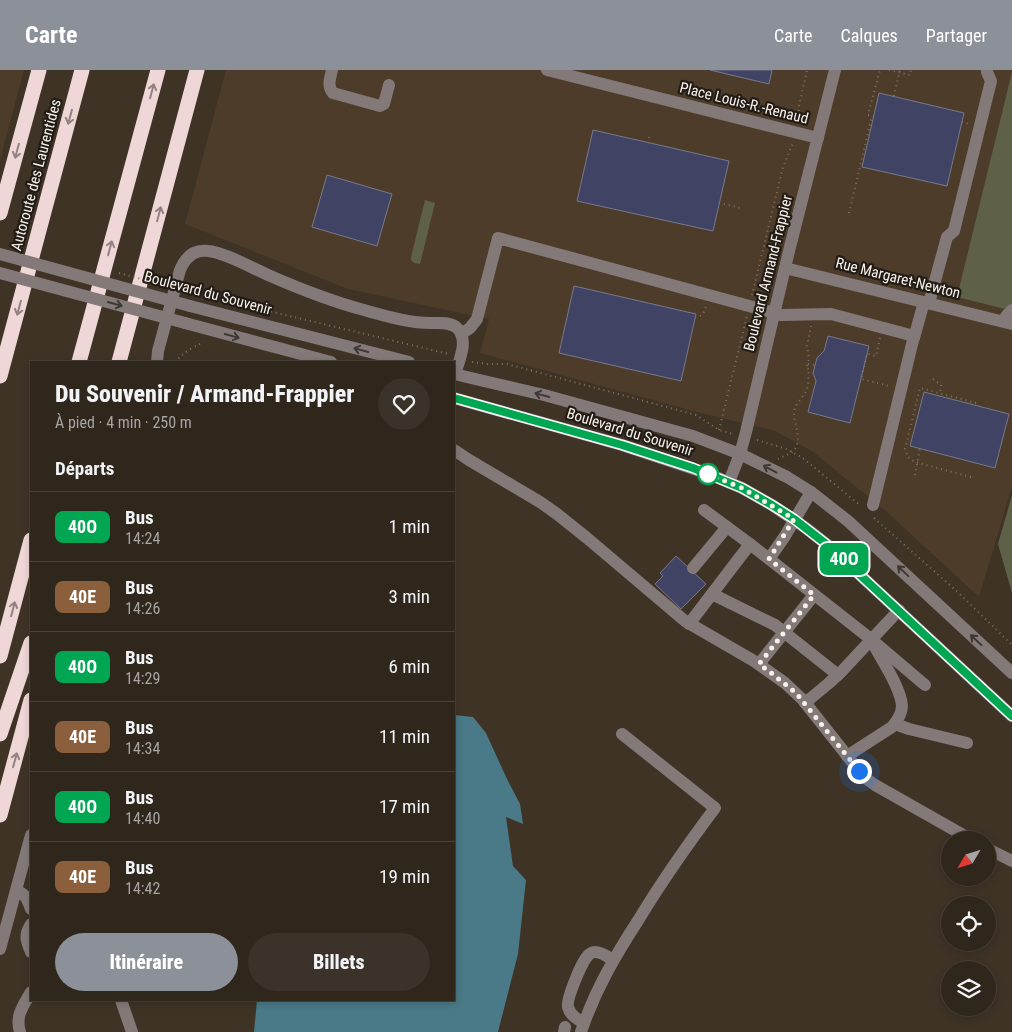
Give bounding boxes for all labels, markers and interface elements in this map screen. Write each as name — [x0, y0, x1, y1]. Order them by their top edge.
text: Carte — [25, 21, 77, 49]
text: Carte — [774, 25, 813, 46]
text: Calques — [841, 25, 898, 46]
text: Partager — [926, 25, 987, 46]
street label: Place Louis-R.-Renaud — [678, 78, 810, 128]
one-way arrow — [148, 83, 157, 99]
street label: Autoroute des Laurentides — [7, 97, 65, 253]
one-way arrow — [64, 109, 74, 125]
one-way arrow — [12, 142, 21, 158]
street label: Boulevard Armand-Frappier — [740, 192, 796, 353]
one-way arrow — [155, 206, 164, 222]
one-way arrow — [106, 240, 116, 256]
street label: Rue Margaret-Newton — [834, 254, 962, 302]
street label: Boulevard du Souvenir — [142, 267, 274, 319]
one-way arrow — [13, 299, 23, 315]
one-way arrow — [106, 300, 122, 309]
one-way arrow — [224, 332, 240, 341]
one-way arrow — [354, 345, 370, 354]
button: heart — [378, 378, 430, 430]
text: Du Souvenir / Armand-Frappier — [55, 380, 354, 408]
one-way arrow — [534, 390, 550, 399]
street label: Boulevard du Souvenir — [564, 404, 696, 460]
text: À pied · 4 min · 250 m — [55, 413, 192, 432]
text: Départs — [55, 457, 114, 480]
unlabelled marker — [697, 463, 719, 485]
one-way arrow — [763, 464, 778, 474]
text: Bus — [125, 506, 154, 529]
text: 1 min — [388, 515, 430, 538]
text: 40O — [68, 516, 97, 537]
text: 14:24 — [125, 529, 160, 548]
line badge: 40O — [815, 543, 873, 575]
text: 40O — [829, 548, 859, 569]
one-way arrow — [897, 565, 909, 577]
text: Bus — [125, 576, 154, 599]
text: 3 min — [388, 585, 430, 608]
text: 40E — [69, 586, 96, 607]
text: 14:26 — [125, 599, 160, 618]
one-way arrow — [8, 602, 18, 618]
one-way arrow — [970, 634, 983, 646]
text: Bus — [125, 646, 154, 669]
text: 6 min — [388, 655, 430, 678]
text: 40O — [68, 656, 97, 677]
text: 14:29 — [125, 669, 160, 688]
text: Bus — [125, 716, 154, 739]
text: 11 min — [379, 725, 430, 748]
text: 40E — [69, 726, 96, 747]
text: 14:34 — [125, 739, 160, 758]
one-way arrow — [11, 752, 20, 768]
your location — [847, 759, 872, 784]
text: Bus — [125, 786, 154, 809]
text: 17 min — [379, 795, 430, 818]
text: 40O — [68, 796, 97, 817]
text: 14:40 — [125, 809, 160, 828]
north arrow — [941, 831, 996, 886]
map controls — [941, 831, 996, 1016]
text: Bus — [125, 856, 154, 879]
text: 19 min — [379, 865, 430, 888]
text: 40E — [69, 866, 96, 887]
text: 14:42 — [125, 879, 160, 898]
button: locate — [941, 896, 996, 951]
button: Itinéraire — [55, 933, 238, 991]
button: Billets — [248, 933, 430, 991]
button: layers — [941, 961, 996, 1016]

